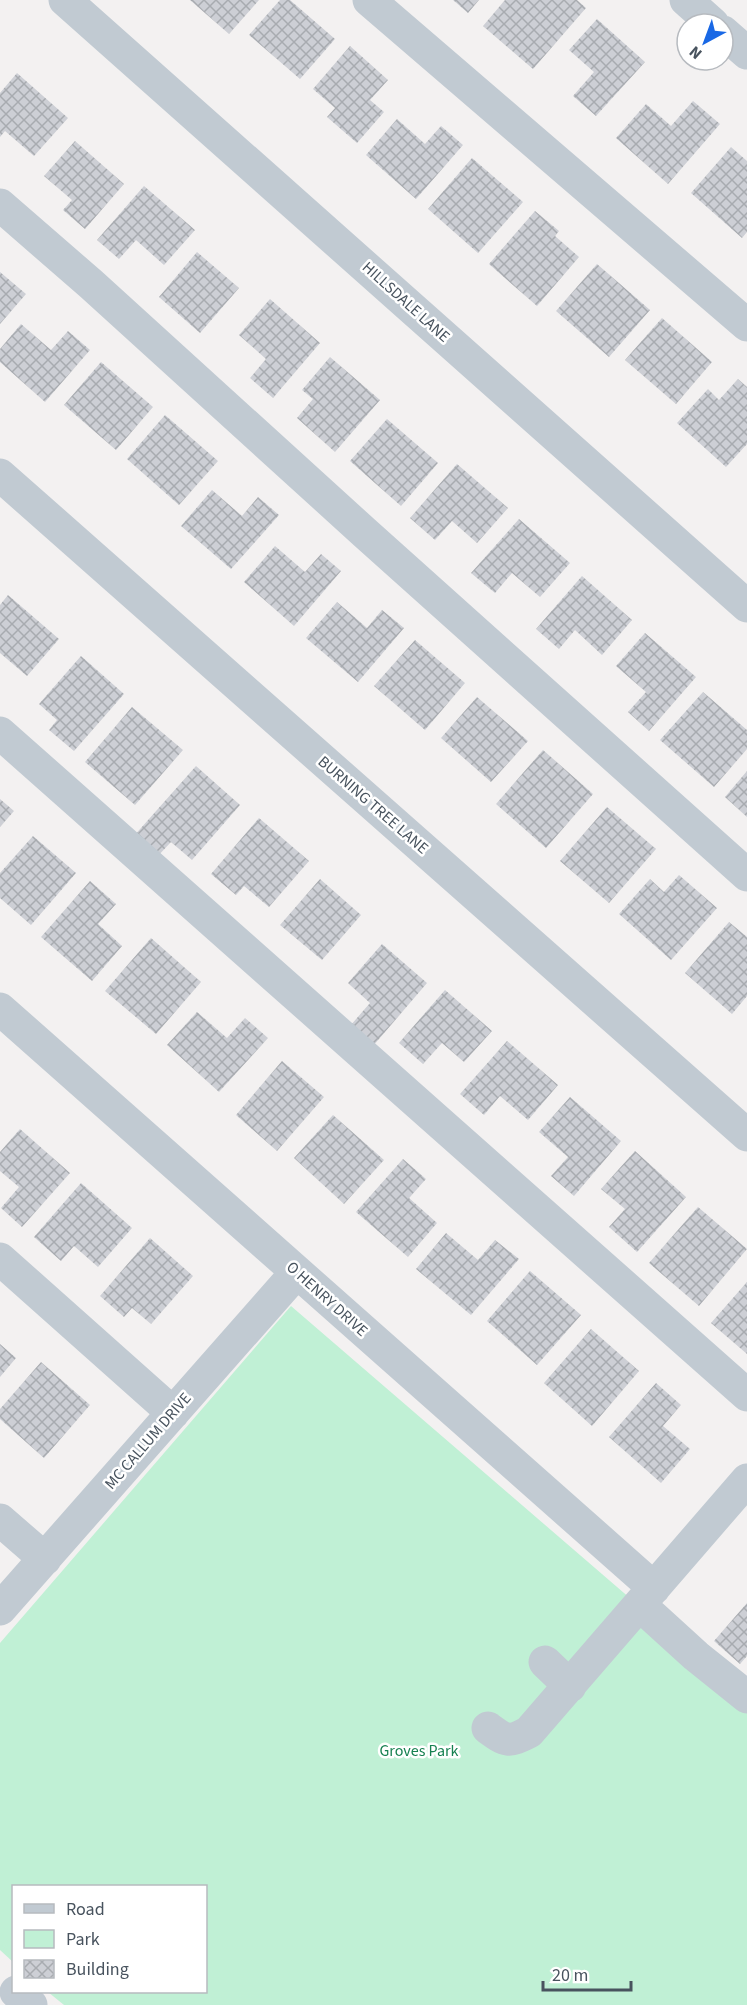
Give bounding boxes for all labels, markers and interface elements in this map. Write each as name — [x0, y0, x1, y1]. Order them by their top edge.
north arrow — [675, 12, 735, 72]
text: N — [685, 41, 707, 64]
street label: HILLSDALE LANE — [357, 257, 455, 347]
street label: BURNING TREE LANE — [313, 751, 433, 859]
street label: O HENRY DRIVE — [281, 1256, 373, 1342]
street label: MC CALLUM DRIVE — [100, 1388, 196, 1494]
park label: Groves Park — [379, 1740, 459, 1762]
legend — [12, 1885, 207, 1993]
text: Road — [66, 1897, 105, 1922]
text: Park — [66, 1927, 100, 1952]
scale bar — [543, 1954, 632, 1992]
text: Building — [66, 1957, 129, 1982]
text: 20 m — [552, 1963, 588, 1988]

